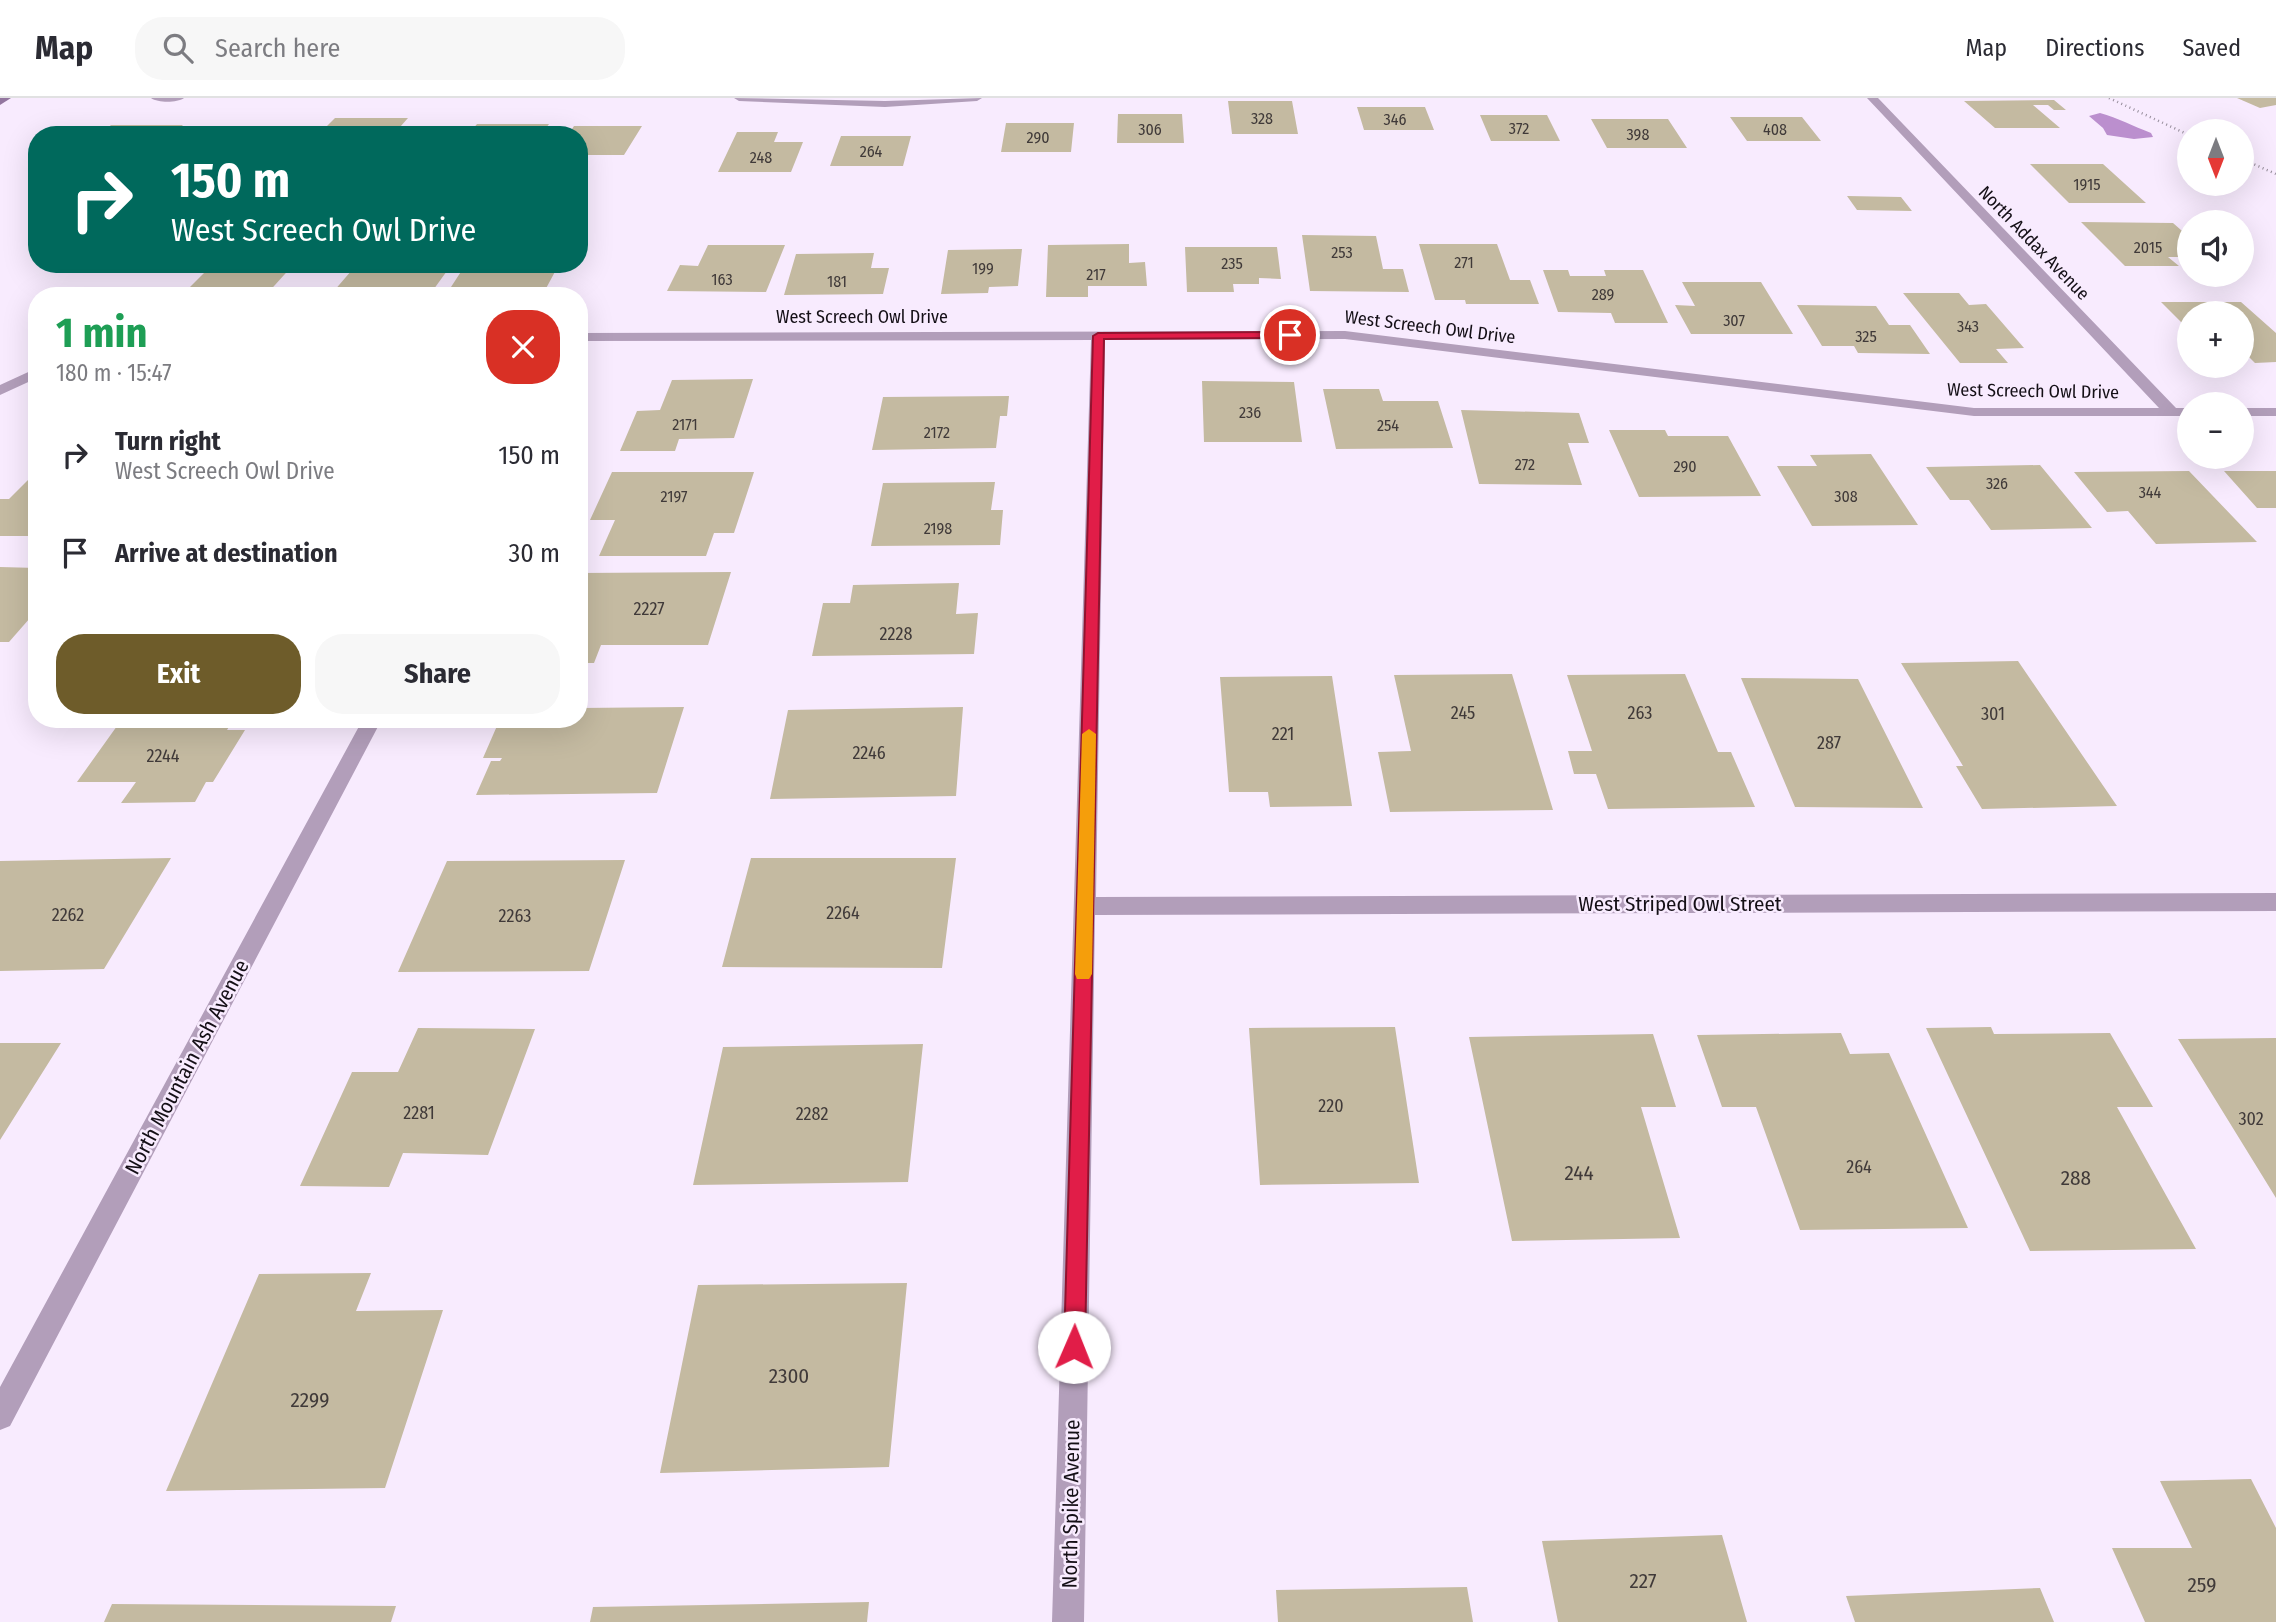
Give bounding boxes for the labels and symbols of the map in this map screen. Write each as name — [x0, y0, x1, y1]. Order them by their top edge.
house number: 328 — [1251, 109, 1273, 128]
house number: 346 — [1384, 110, 1406, 129]
house number: 372 — [1509, 119, 1529, 138]
north arrow — [2177, 119, 2254, 196]
house number: 306 — [1138, 120, 1162, 139]
house number: 408 — [1763, 120, 1787, 139]
house number: 398 — [1627, 125, 1649, 144]
house number: 290 — [1026, 128, 1050, 147]
house number: 264 — [860, 142, 883, 161]
house number: 248 — [750, 148, 772, 167]
house number: 1915 — [2073, 175, 2101, 194]
street label: North Addax Avenue — [1974, 181, 2094, 305]
house number: 2015 — [2134, 238, 2162, 257]
house number: 253 — [1331, 243, 1353, 262]
house number: 271 — [1454, 253, 1474, 272]
house number: 235 — [1221, 254, 1243, 273]
house number: 199 — [972, 259, 994, 278]
house number: 217 — [1086, 265, 1106, 284]
house number: 163 — [711, 270, 733, 289]
house number: 181 — [827, 272, 847, 291]
house number: 289 — [1592, 285, 1615, 304]
pin — [1260, 305, 1320, 365]
street label: West Screech Owl Drive — [776, 306, 948, 328]
street label: West Screech Owl Drive — [1343, 306, 1517, 348]
house number: 307 — [1723, 311, 1745, 330]
house number: 343 — [1957, 317, 1979, 336]
house number: 325 — [1855, 327, 1877, 346]
street label: West Screech Owl Drive — [1947, 379, 2119, 403]
house number: 236 — [1239, 403, 1261, 422]
house number: 2171 — [672, 415, 698, 434]
house number: 254 — [1377, 416, 1399, 435]
house number: 2172 — [924, 423, 950, 442]
house number: 272 — [1515, 455, 1535, 474]
house number: 290 — [1673, 457, 1697, 476]
house number: 326 — [1986, 474, 2008, 493]
house number: 344 — [2139, 483, 2162, 502]
house number: 2197 — [661, 487, 688, 506]
house number: 308 — [1834, 487, 1858, 506]
house number: 2198 — [924, 519, 952, 538]
house number: 2227 — [634, 598, 664, 620]
house number: 2228 — [880, 623, 912, 645]
house number: 245 — [1451, 702, 1475, 724]
house number: 263 — [1628, 702, 1652, 724]
house number: 301 — [1981, 703, 2005, 725]
house number: 221 — [1272, 723, 1294, 745]
house number: 287 — [1817, 732, 1841, 754]
house number: 2246 — [852, 742, 886, 764]
house number: 2244 — [147, 745, 180, 767]
street label: West Striped Owl Street — [1578, 891, 1782, 917]
house number: 2264 — [826, 902, 860, 924]
house number: 2262 — [52, 904, 84, 926]
house number: 2263 — [499, 905, 531, 927]
street label: North Mountain Ash Avenue — [119, 955, 255, 1179]
house number: 220 — [1318, 1095, 1344, 1117]
house number: 2281 — [403, 1102, 435, 1124]
house number: 2282 — [796, 1103, 828, 1125]
house number: 302 — [2238, 1108, 2264, 1130]
house number: 264 — [1846, 1156, 1872, 1178]
house number: 244 — [1564, 1160, 1594, 1186]
house number: 288 — [2061, 1165, 2091, 1191]
position arrow — [1037, 1310, 1111, 1384]
house number: 2300 — [769, 1363, 809, 1389]
house number: 2299 — [291, 1387, 329, 1413]
street label: North Spike Avenue — [1057, 1419, 1085, 1589]
house number: 227 — [1630, 1568, 1656, 1594]
house number: 259 — [2188, 1572, 2216, 1598]

